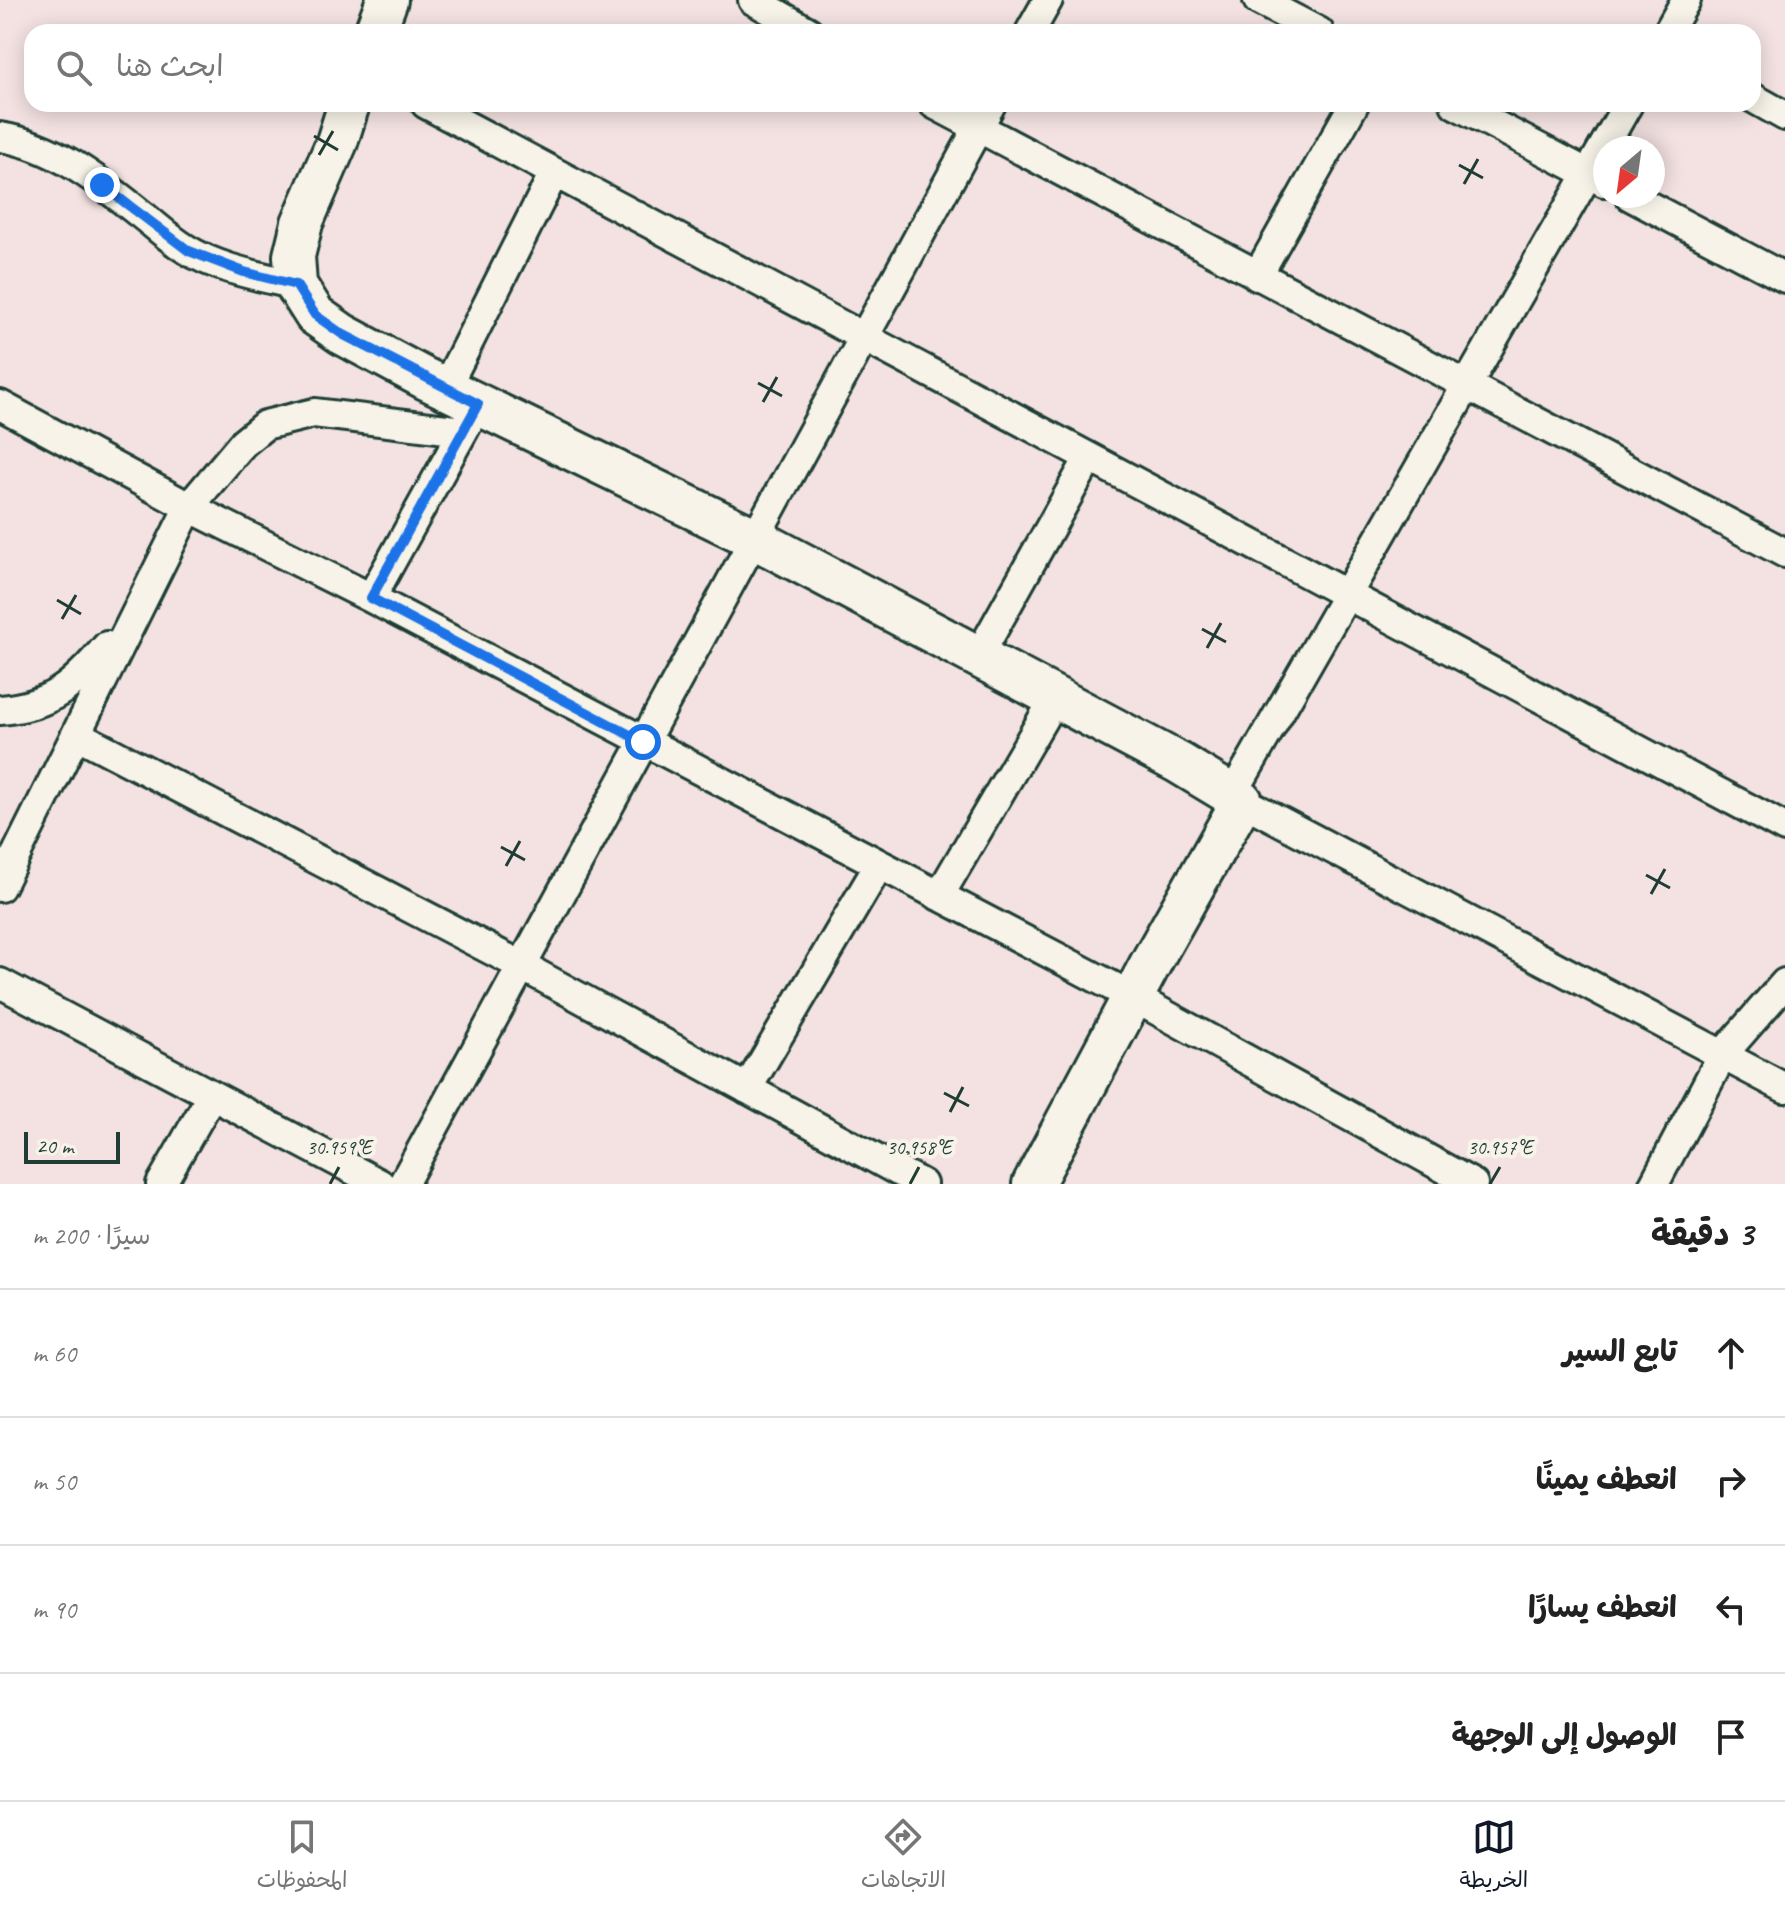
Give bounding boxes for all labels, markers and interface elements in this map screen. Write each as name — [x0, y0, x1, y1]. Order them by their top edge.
search box — [24, 24, 1761, 112]
icon: search — [52, 46, 96, 90]
text: ابحث هنا — [116, 47, 224, 85]
north arrow — [1593, 136, 1665, 208]
route end — [84, 167, 120, 203]
route start — [625, 724, 661, 760]
scale bar — [24, 1128, 120, 1164]
text: 20 m — [36, 1132, 73, 1160]
text: 30.959°E — [306, 1135, 374, 1160]
text: 30.958°E — [886, 1135, 954, 1160]
text: 30.957°E — [1467, 1135, 1535, 1160]
text: 3 دقيقة — [1651, 1212, 1753, 1255]
text: سيرًا · 200 m — [32, 1219, 151, 1252]
icon: ahead — [1709, 1331, 1753, 1375]
text: تابع السير — [1563, 1332, 1677, 1370]
text: 60 m — [32, 1337, 76, 1370]
icon: right — [1709, 1459, 1753, 1503]
text: انعطف يمينًا — [1536, 1460, 1677, 1498]
text: 50 m — [32, 1465, 76, 1498]
icon: left — [1709, 1587, 1753, 1631]
text: انعطف يسارًا — [1528, 1588, 1677, 1626]
text: 90 m — [32, 1593, 76, 1626]
icon: arrive — [1709, 1715, 1753, 1759]
text: الوصول إلى الوجهة — [1452, 1716, 1677, 1754]
tab: المحفوظات — [257, 1815, 347, 1899]
tab: الاتجاهات — [861, 1815, 946, 1899]
tab: الخريطة — [1460, 1815, 1528, 1899]

